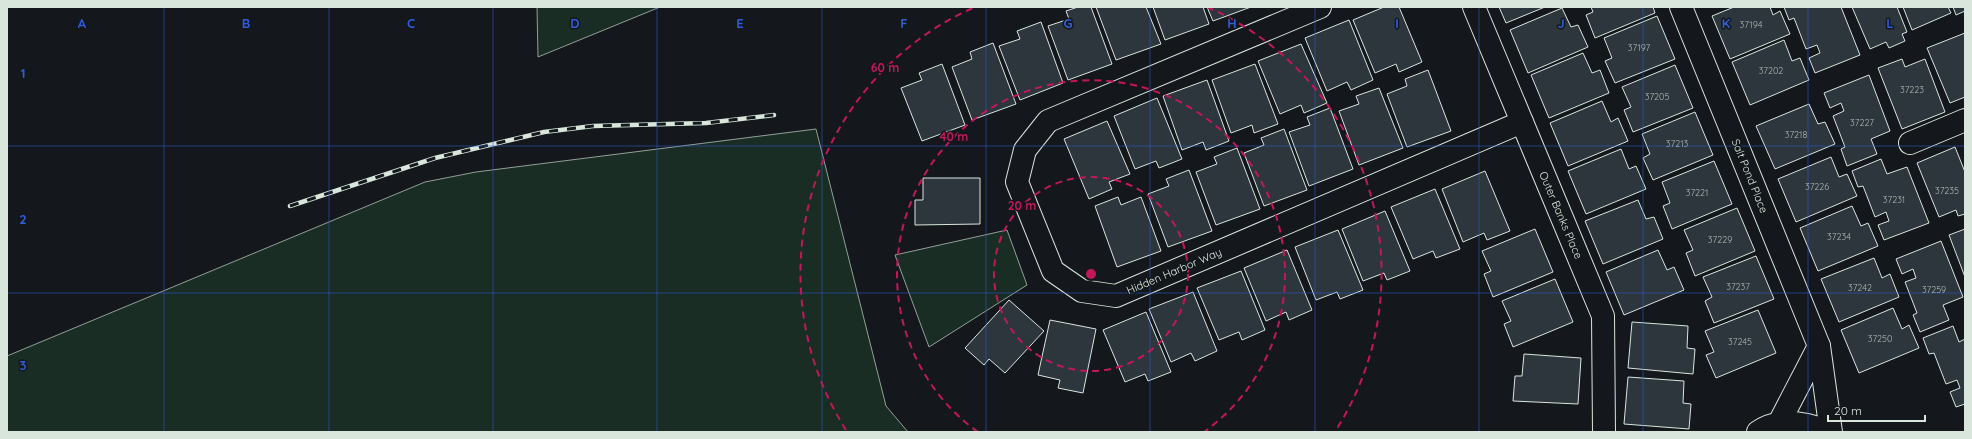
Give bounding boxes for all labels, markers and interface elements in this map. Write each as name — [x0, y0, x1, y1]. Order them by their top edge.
text: A — [78, 15, 87, 31]
text: B — [242, 15, 250, 31]
text: C — [407, 15, 415, 31]
text: D — [570, 15, 580, 31]
text: E — [736, 15, 744, 31]
text: F — [900, 15, 908, 31]
text: G — [1063, 15, 1073, 31]
text: H — [1227, 15, 1237, 31]
text: I — [1395, 15, 1399, 31]
text: J — [1557, 15, 1565, 31]
text: K — [1722, 15, 1731, 31]
text: L — [1886, 15, 1894, 31]
house number: 37194 — [1740, 19, 1763, 30]
house number: 37197 — [1628, 42, 1651, 53]
text: 60 m — [871, 60, 899, 75]
text: 1 — [20, 65, 26, 81]
house number: 37202 — [1759, 65, 1783, 76]
house number: 37223 — [1900, 84, 1924, 95]
house number: 37205 — [1645, 91, 1669, 102]
house number: 37227 — [1850, 117, 1874, 128]
text: 40 m — [940, 129, 968, 144]
house number: 37218 — [1785, 129, 1807, 140]
street label: Salt Pond Place — [1729, 137, 1771, 215]
house number: 37213 — [1666, 138, 1688, 149]
street label: Outer Banks Place — [1536, 169, 1586, 261]
house number: 37226 — [1805, 181, 1829, 192]
house number: 37235 — [1935, 185, 1959, 196]
house number: 37221 — [1686, 187, 1708, 198]
house number: 37231 — [1883, 194, 1905, 205]
text: 20 m — [1008, 198, 1036, 213]
text: 2 — [19, 211, 27, 227]
house number: 37234 — [1827, 231, 1851, 242]
house number: 37229 — [1708, 234, 1732, 245]
street label: Hidden Harbor Way — [1124, 245, 1224, 297]
centre of rings — [1084, 267, 1098, 281]
house number: 37237 — [1726, 281, 1750, 292]
house number: 37242 — [1848, 282, 1872, 293]
house number: 37259 — [1922, 284, 1946, 295]
house number: 37250 — [1868, 333, 1892, 344]
house number: 37245 — [1728, 336, 1752, 347]
text: 3 — [20, 357, 27, 373]
scale bar — [1828, 397, 1925, 423]
text: 20 m — [1834, 403, 1862, 418]

